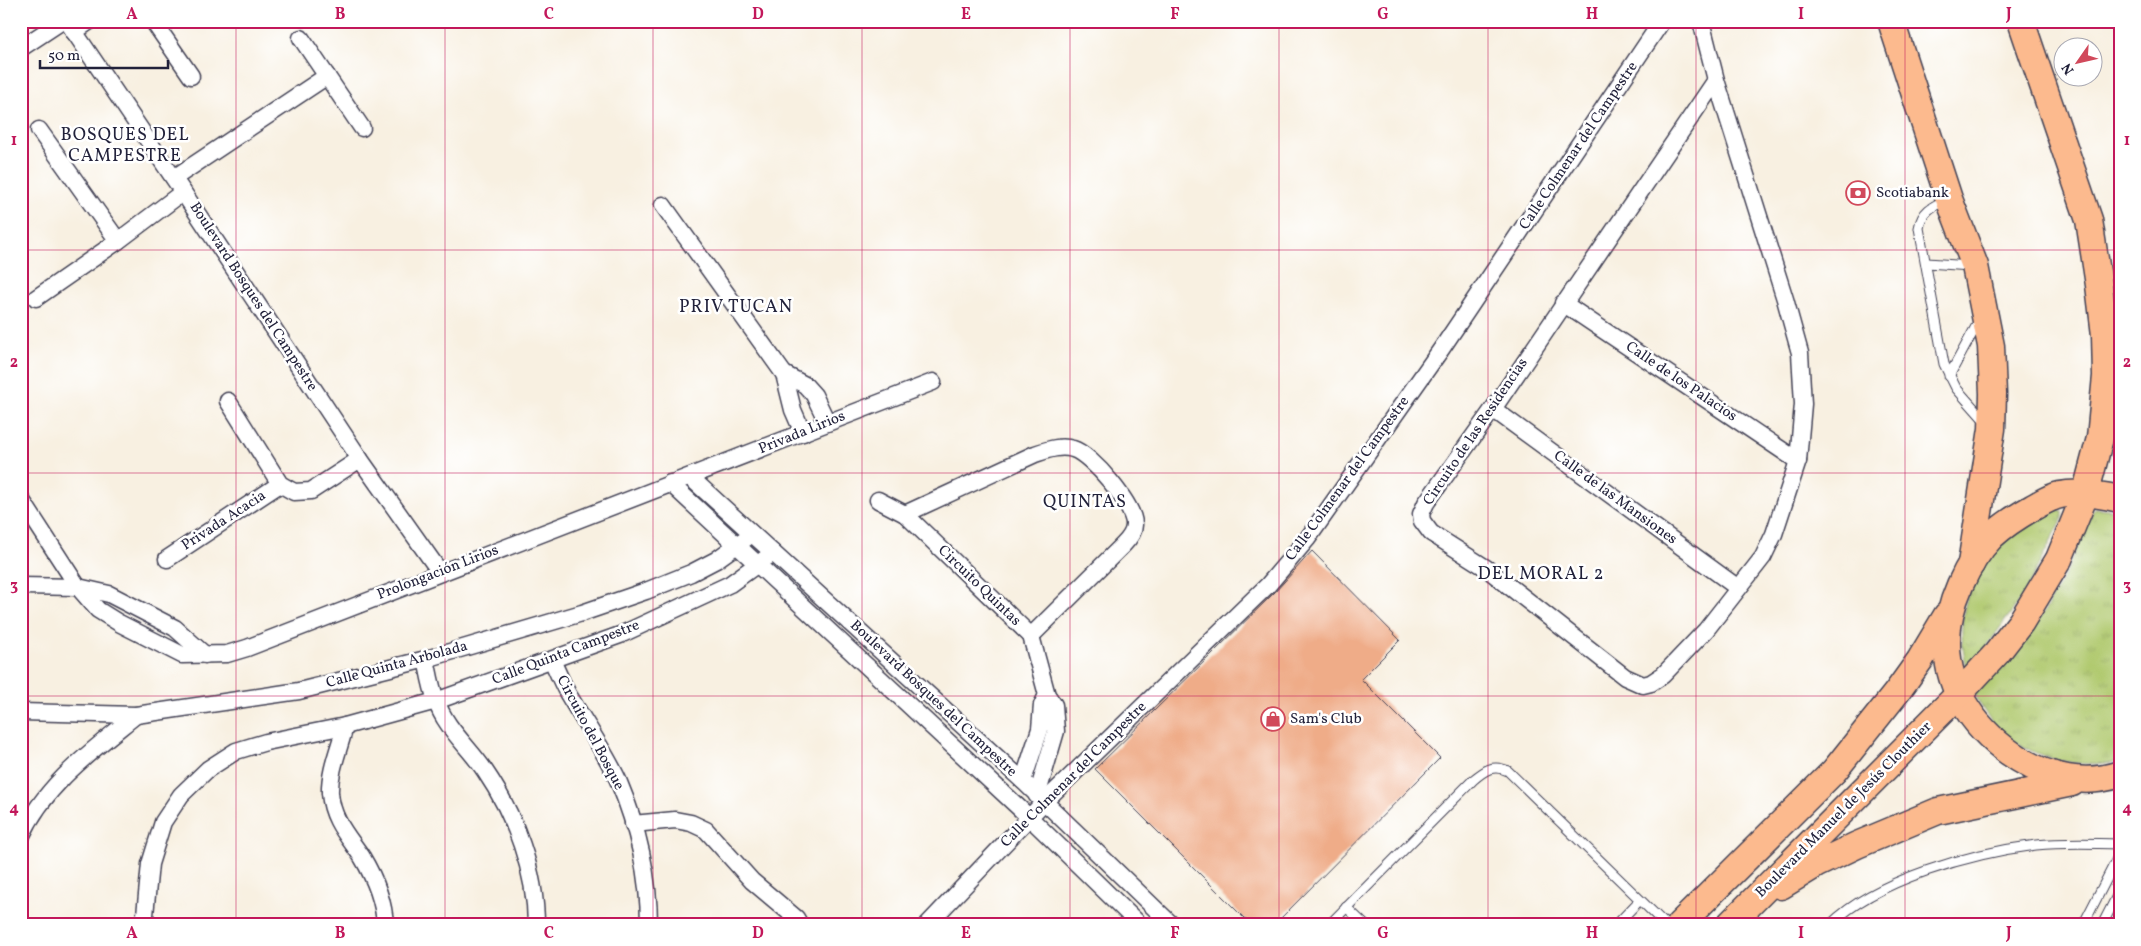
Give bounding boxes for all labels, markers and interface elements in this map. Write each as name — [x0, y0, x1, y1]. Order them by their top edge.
text: A — [126, 4, 138, 26]
text: B — [335, 4, 346, 26]
text: C — [544, 4, 554, 26]
text: D — [752, 4, 764, 26]
text: E — [961, 4, 971, 26]
text: F — [1170, 4, 1180, 26]
text: G — [1377, 4, 1389, 26]
text: H — [1586, 4, 1598, 26]
text: I — [1798, 4, 1804, 26]
text: J — [2005, 4, 2012, 26]
scale bar — [40, 38, 168, 70]
north arrow — [2054, 38, 2104, 88]
text: 50 m — [48, 46, 80, 67]
street label: Calle Colmenar del Campestre — [1515, 58, 1643, 234]
text: N — [2058, 59, 2079, 78]
district label: BOSQUES DEL CAMPESTRE — [60, 123, 190, 169]
text: 1 — [11, 130, 17, 152]
text: 1 — [2124, 130, 2130, 152]
bank icon: Scotiabank — [1845, 180, 1871, 206]
place label: Scotiabank — [1876, 183, 1949, 204]
street label: Boulevard Bosques del Campestre — [184, 198, 322, 396]
district label: PRIV TUCAN — [679, 295, 793, 320]
street label: Calle de los Palacios — [1621, 337, 1741, 427]
text: 2 — [10, 352, 18, 374]
text: 2 — [2123, 352, 2131, 374]
street label: Circuito de las Residencias — [1419, 354, 1533, 510]
street label: Calle Colmenar del Campestre — [1281, 392, 1415, 566]
street label: Privada Lirios — [755, 406, 849, 460]
street label: Calle de las Mansiones — [1549, 446, 1681, 550]
street label: Privada Acacia — [178, 486, 270, 556]
district label: QUINTAS — [1043, 490, 1127, 515]
street label: Prolongación Lirios — [374, 540, 502, 606]
street label: Circuito Quintas — [933, 541, 1025, 631]
district label: DEL MORAL 2 — [1478, 562, 1604, 587]
text: 3 — [10, 575, 18, 597]
text: 3 — [2123, 575, 2131, 597]
street label: Calle Quinta Campestre — [489, 615, 643, 691]
street label: Boulevard Bosques del Campestre — [845, 616, 1021, 782]
street label: Calle Quinta Arbolada — [324, 636, 470, 694]
street label: Circuito del Bosque — [551, 672, 629, 794]
street label: Calle Colmenar del Campestre — [996, 697, 1152, 853]
shop icon: Sam's Club — [1260, 706, 1286, 732]
place label: Sam's Club — [1290, 709, 1362, 730]
street label: Boulevard Manuel de Jesús Clouthier — [1751, 717, 1937, 903]
text: 4 — [9, 798, 19, 820]
text: 4 — [2122, 798, 2132, 820]
text: A — [126, 923, 138, 945]
text: B — [335, 923, 346, 945]
text: C — [544, 923, 554, 945]
text: D — [752, 923, 764, 945]
text: E — [961, 923, 971, 945]
text: F — [1170, 923, 1180, 945]
text: G — [1377, 923, 1389, 945]
text: H — [1586, 923, 1598, 945]
text: I — [1798, 923, 1804, 945]
text: J — [2005, 923, 2012, 945]

